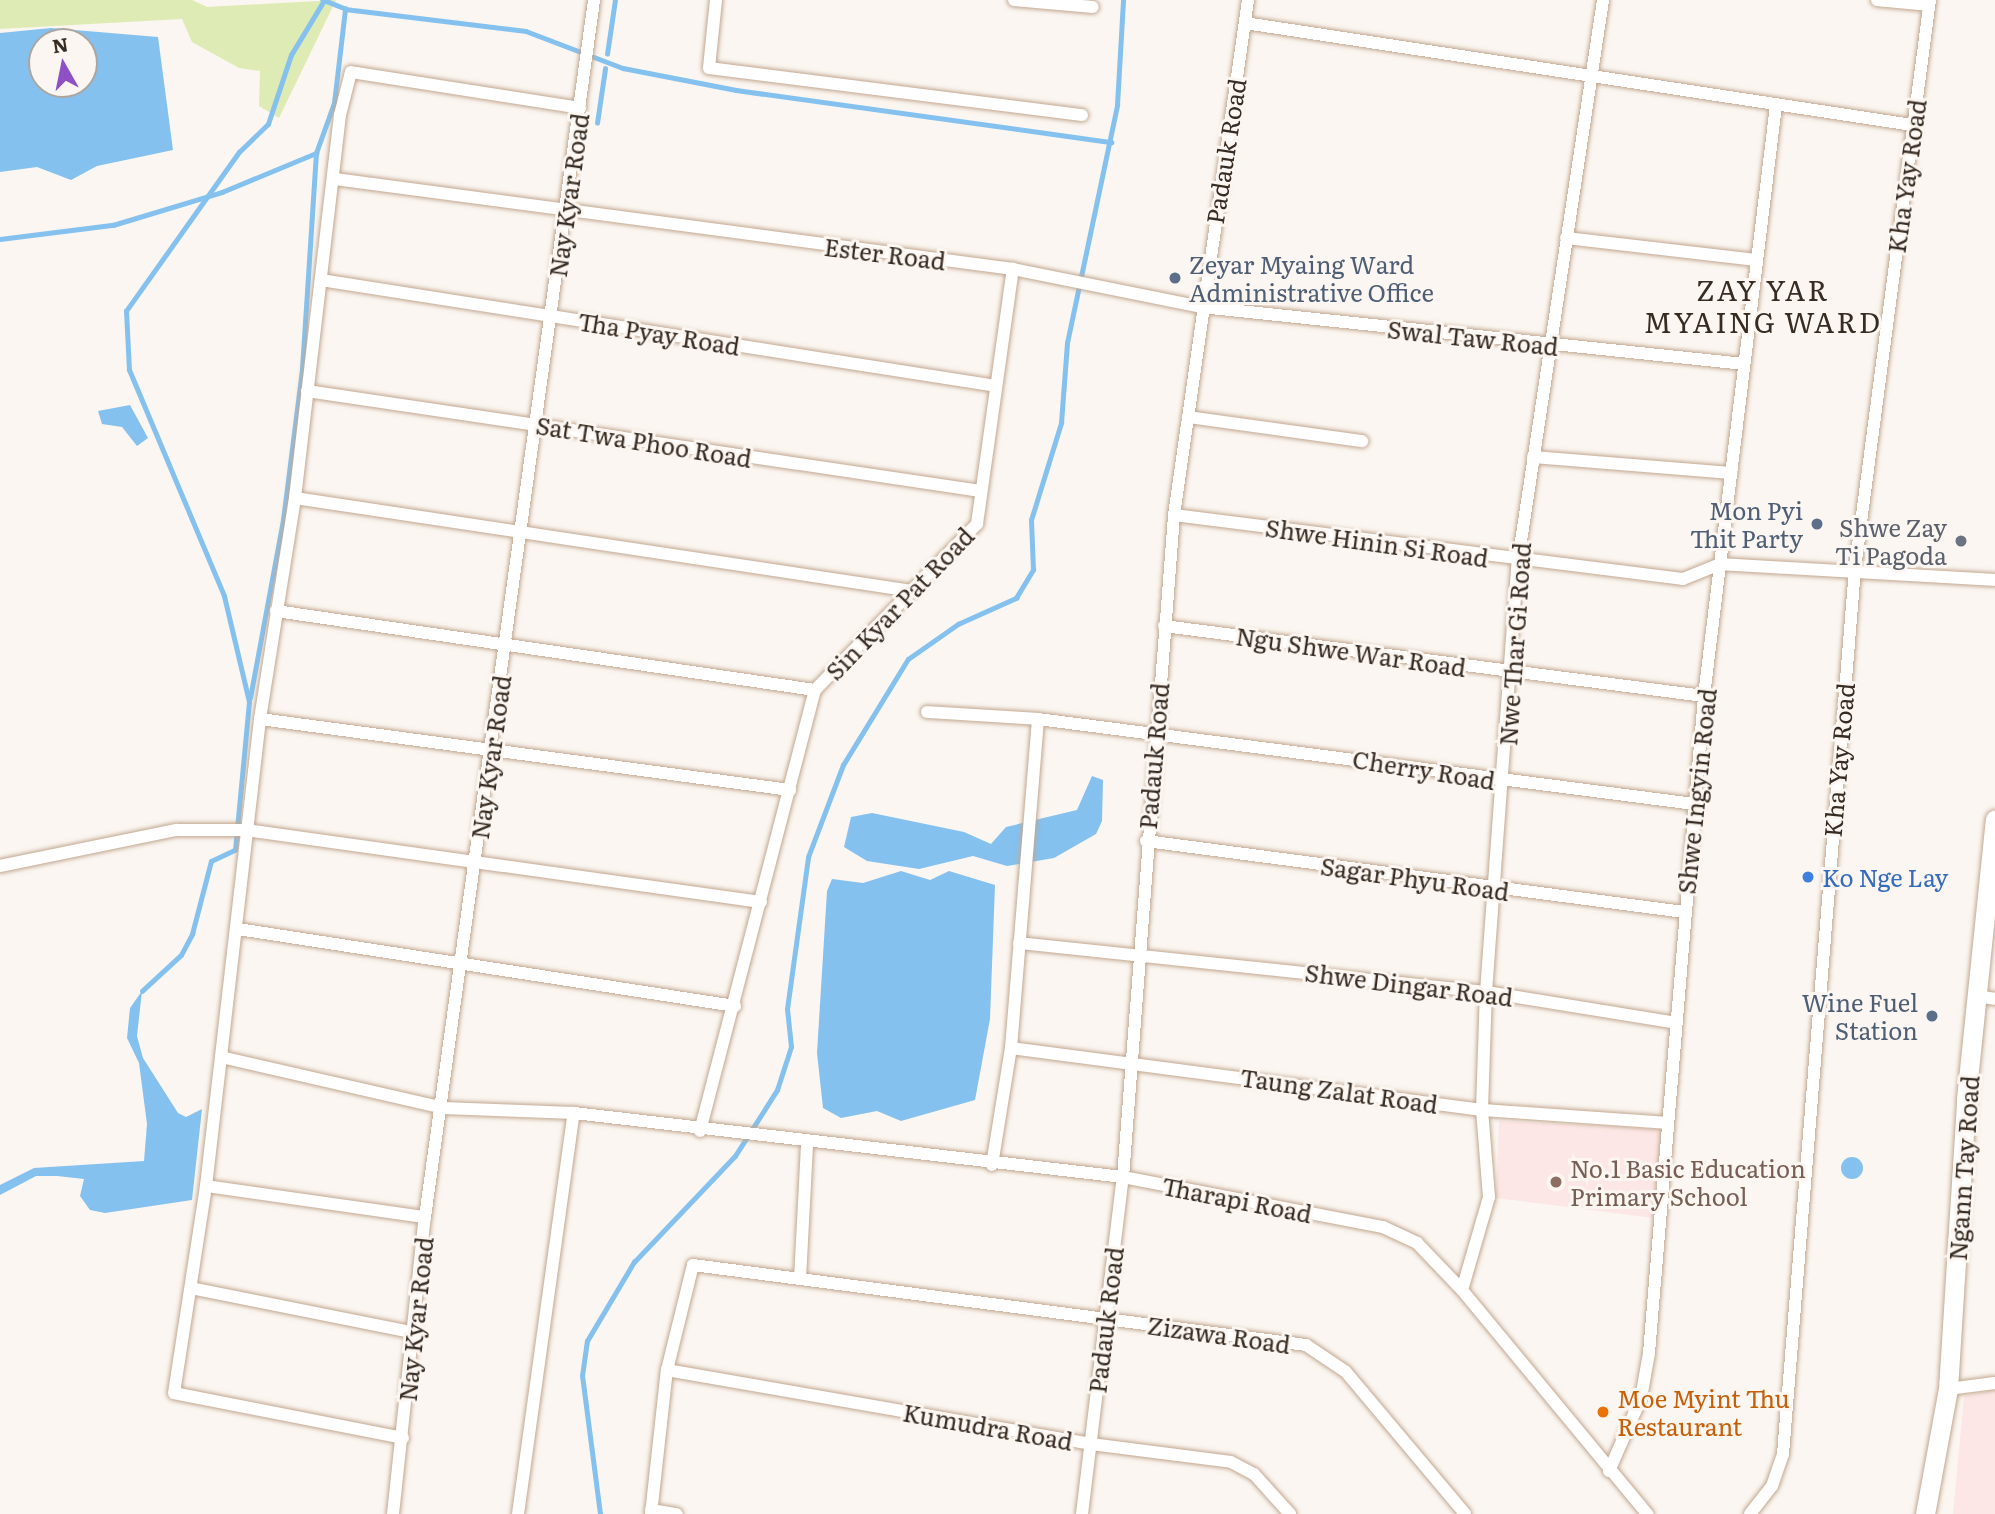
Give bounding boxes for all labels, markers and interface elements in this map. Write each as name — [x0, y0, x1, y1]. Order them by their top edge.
north arrow — [28, 28, 98, 98]
text: N — [50, 29, 70, 59]
street label: Padauk Road — [1199, 76, 1251, 226]
street label: Kha Yay Road — [1881, 97, 1931, 255]
street label: Nay Kyar Road — [542, 111, 594, 279]
street label: Ester Road — [823, 231, 947, 275]
place label: Zeyar Myaing Ward Administrative Office — [1189, 250, 1434, 306]
marker: Zeyar Myaing Ward Administrative Office — [1167, 270, 1183, 286]
district label: ZAY YAR MYAING WARD — [1645, 272, 1881, 338]
street label: Tha Pyay Road — [576, 306, 742, 360]
street label: Swal Taw Road — [1386, 314, 1560, 360]
street label: Sat Twa Phoo Road — [534, 410, 754, 472]
place label: Mon Pyi Thit Party — [1690, 496, 1803, 552]
street label: Shwe Hinin Si Road — [1264, 512, 1490, 572]
place label: Shwe Zay Ti Pagoda — [1835, 513, 1947, 569]
marker: Mon Pyi Thit Party — [1809, 516, 1825, 532]
street label: Sin Kyar Pat Road — [819, 521, 979, 685]
marker: Shwe Zay Ti Pagoda — [1953, 533, 1969, 549]
street label: Nwe Thar Gi Road — [1493, 541, 1535, 747]
street label: Ngu Shwe War Road — [1234, 621, 1468, 681]
street label: Nay Kyar Road — [464, 673, 516, 841]
street label: Padauk Road — [1132, 681, 1174, 831]
street label: Kha Yay Road — [1817, 682, 1859, 838]
street label: Shwe Ingyin Road — [1671, 687, 1721, 895]
street label: Cherry Road — [1351, 744, 1497, 794]
street label: Sagar Phyu Road — [1319, 851, 1511, 905]
place label: Ko Nge Lay — [1822, 863, 1948, 891]
marker: Ko Nge Lay — [1800, 869, 1816, 885]
street label: Shwe Dingar Road — [1303, 957, 1515, 1011]
place label: Wine Fuel Station — [1802, 988, 1918, 1044]
marker: Wine Fuel Station — [1924, 1008, 1940, 1024]
street label: Taung Zalat Road — [1238, 1062, 1440, 1118]
street label: Ngann Tay Road — [1942, 1074, 1984, 1262]
place label: No.1 Basic Education Primary School — [1570, 1154, 1806, 1210]
street label: Tharapi Road — [1160, 1170, 1314, 1228]
marker: No.1 Basic Education Primary School — [1548, 1174, 1564, 1190]
street label: Nay Kyar Road — [392, 1235, 438, 1403]
street label: Padauk Road — [1082, 1245, 1128, 1395]
street label: Zizawa Road — [1146, 1310, 1292, 1358]
place label: Moe Myint Thu Restaurant — [1617, 1384, 1790, 1440]
street label: Kumudra Road — [901, 1397, 1075, 1455]
marker: Moe Myint Thu Restaurant — [1595, 1404, 1611, 1420]

